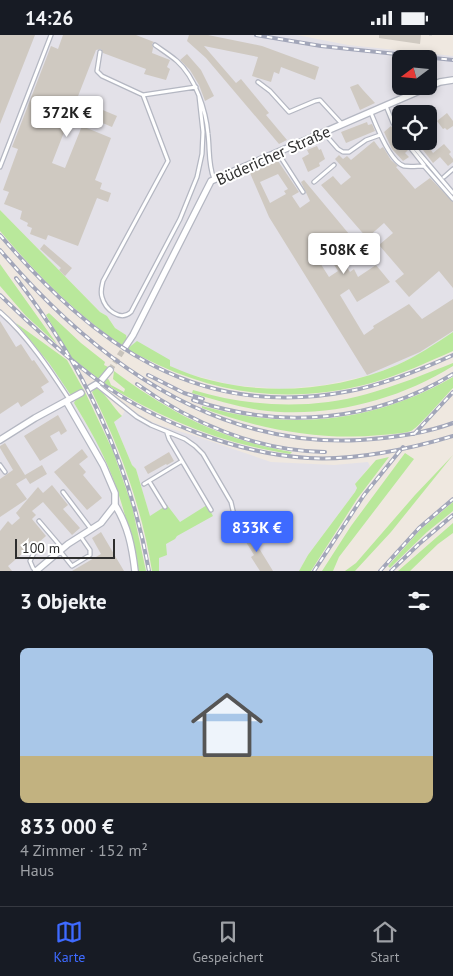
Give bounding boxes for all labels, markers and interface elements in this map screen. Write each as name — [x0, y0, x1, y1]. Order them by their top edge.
text: 14:26 — [25, 6, 73, 30]
north arrow — [392, 50, 438, 95]
map controls — [392, 50, 437, 150]
pin: 372K € — [26, 96, 108, 138]
text: 372K € — [42, 102, 92, 122]
button: locate — [392, 105, 437, 150]
street label: Büdericher Straße — [213, 121, 333, 189]
pin: 508K € — [303, 233, 385, 275]
text: 508K € — [319, 239, 369, 259]
pin: 833K € — [216, 511, 298, 553]
text: 833K € — [232, 517, 282, 537]
scale bar — [15, 536, 115, 559]
text: 100 m — [22, 539, 60, 557]
icon: filters — [405, 587, 433, 615]
text: 3 Objekte — [20, 588, 107, 615]
icon: home — [182, 680, 272, 770]
text: 833 000 € — [20, 813, 114, 840]
text: 4 Zimmer · 152 m² — [20, 840, 148, 860]
text: Haus — [20, 860, 54, 880]
tab: Karte — [53, 918, 85, 966]
tab: Gespeichert — [192, 918, 263, 966]
tab: Start — [370, 918, 400, 966]

